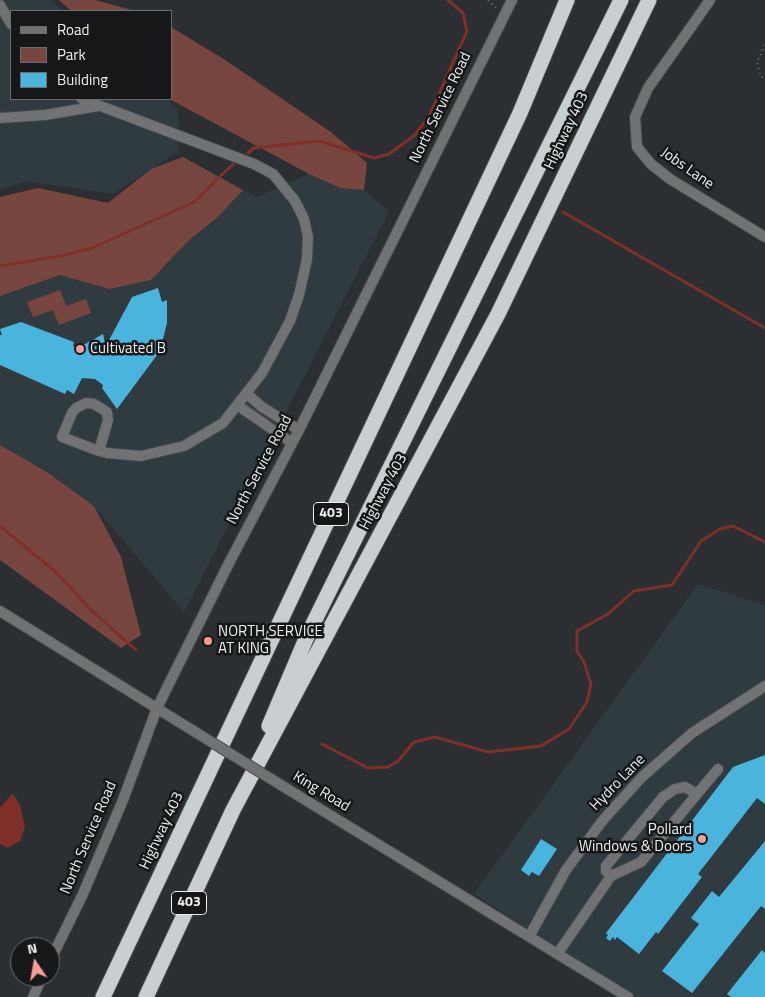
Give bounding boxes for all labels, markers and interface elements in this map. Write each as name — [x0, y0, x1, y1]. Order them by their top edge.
legend — [10, 10, 172, 100]
text: Road — [57, 18, 89, 41]
text: Park — [57, 43, 86, 66]
street label: North Service Road — [406, 50, 476, 166]
text: Building — [57, 68, 108, 91]
street label: Highway 403 — [541, 89, 593, 173]
street label: Jobs Lane — [657, 144, 717, 194]
place label: Cultivated B — [90, 340, 166, 358]
marker: Cultivated B — [74, 343, 86, 355]
street label: North Service Road — [224, 412, 296, 528]
street label: Highway 403 — [356, 451, 412, 533]
road number: 403 — [314, 502, 348, 526]
place label: NORTH SERVICE AT KING — [218, 623, 323, 658]
marker: NORTH SERVICE AT KING — [202, 635, 214, 647]
street label: Hydro Lane — [587, 751, 649, 815]
street label: King Road — [289, 768, 353, 816]
street label: North Service Road — [57, 779, 121, 897]
street label: Highway 403 — [136, 789, 188, 873]
place label: Pollard Windows & Doors — [579, 821, 692, 856]
marker: Pollard Windows & Doors — [696, 833, 708, 845]
road number: 403 — [172, 891, 206, 914]
north arrow — [10, 937, 60, 987]
text: N — [25, 937, 39, 959]

